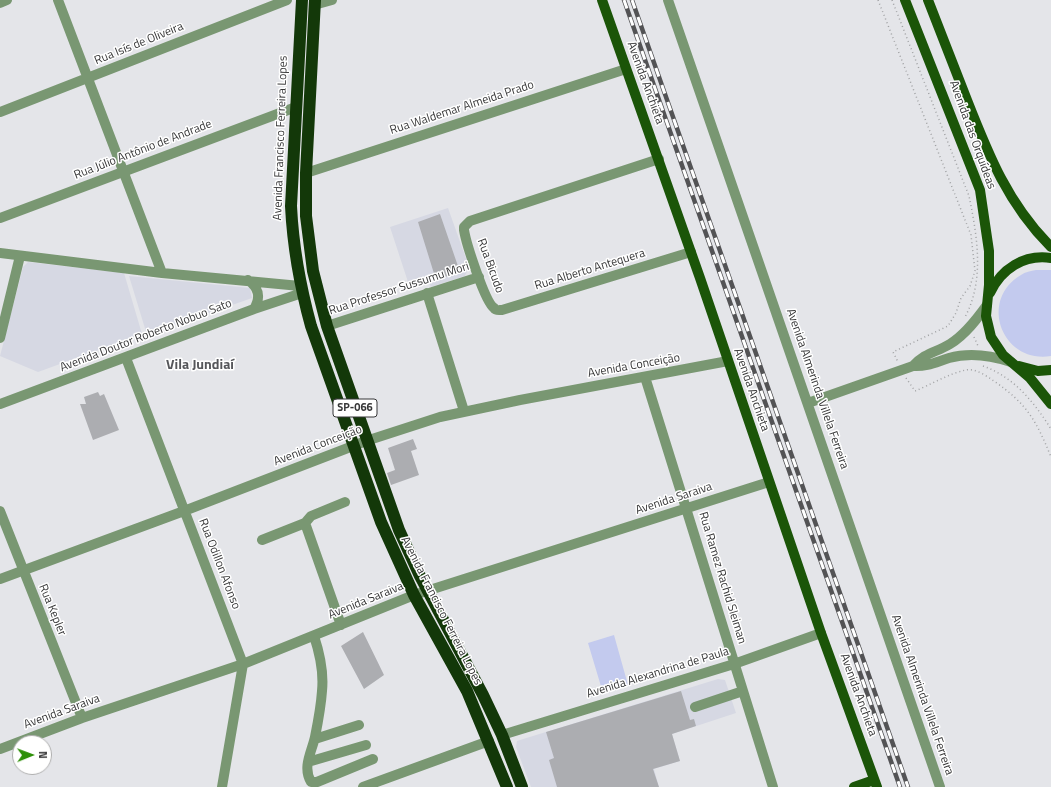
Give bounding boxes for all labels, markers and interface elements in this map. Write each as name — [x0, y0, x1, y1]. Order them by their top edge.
street label: Rua Isís de Oliveira — [92, 20, 186, 68]
street label: Avenida Anchieta — [623, 40, 667, 126]
street label: Avenida Francisco Ferreira Lopes — [271, 55, 291, 221]
street label: Rua Waldemar Almeida Prado — [388, 78, 536, 138]
street label: Avenida das Orquídeas — [946, 79, 998, 191]
street label: Rua Júlio Antônio de Andrade — [72, 117, 214, 183]
street label: Rua Bicudo — [474, 237, 506, 295]
street label: Rua Alberto Antequera — [533, 246, 647, 294]
street label: Rua Professor Sussumu Mori — [327, 259, 471, 319]
street label: Avenida Doutor Roberto Nobuo Sato — [58, 296, 234, 376]
street label: Avenida Almerinda Villela Ferreira — [783, 307, 851, 471]
street label: Avenida Anchieta — [730, 347, 772, 433]
street label: Avenida Conceição — [587, 351, 681, 381]
district label: Vila Jundiaí — [166, 358, 234, 374]
road number: SP-066 — [333, 399, 377, 417]
street label: Avenida Conceição — [272, 423, 364, 469]
street label: Avenida Saraiva — [634, 480, 714, 518]
street label: Rua Ramez Rachid Sleiman — [695, 510, 749, 646]
street label: Rua Odillon Afonso — [195, 517, 243, 611]
street label: Avenida Francisco Ferreira Lopes — [397, 534, 485, 688]
street label: Avenida Saraiva — [326, 579, 406, 623]
street label: Rua Kepler — [35, 582, 69, 638]
street label: Avenida Almerinda Villela Ferreira — [888, 613, 956, 777]
street label: Avenida Alexandrina de Paula — [585, 644, 731, 702]
street label: Avenida Anchieta — [836, 652, 880, 738]
street label: Avenida Saraiva — [22, 692, 102, 732]
north arrow — [12, 735, 52, 775]
text: N — [35, 751, 51, 759]

